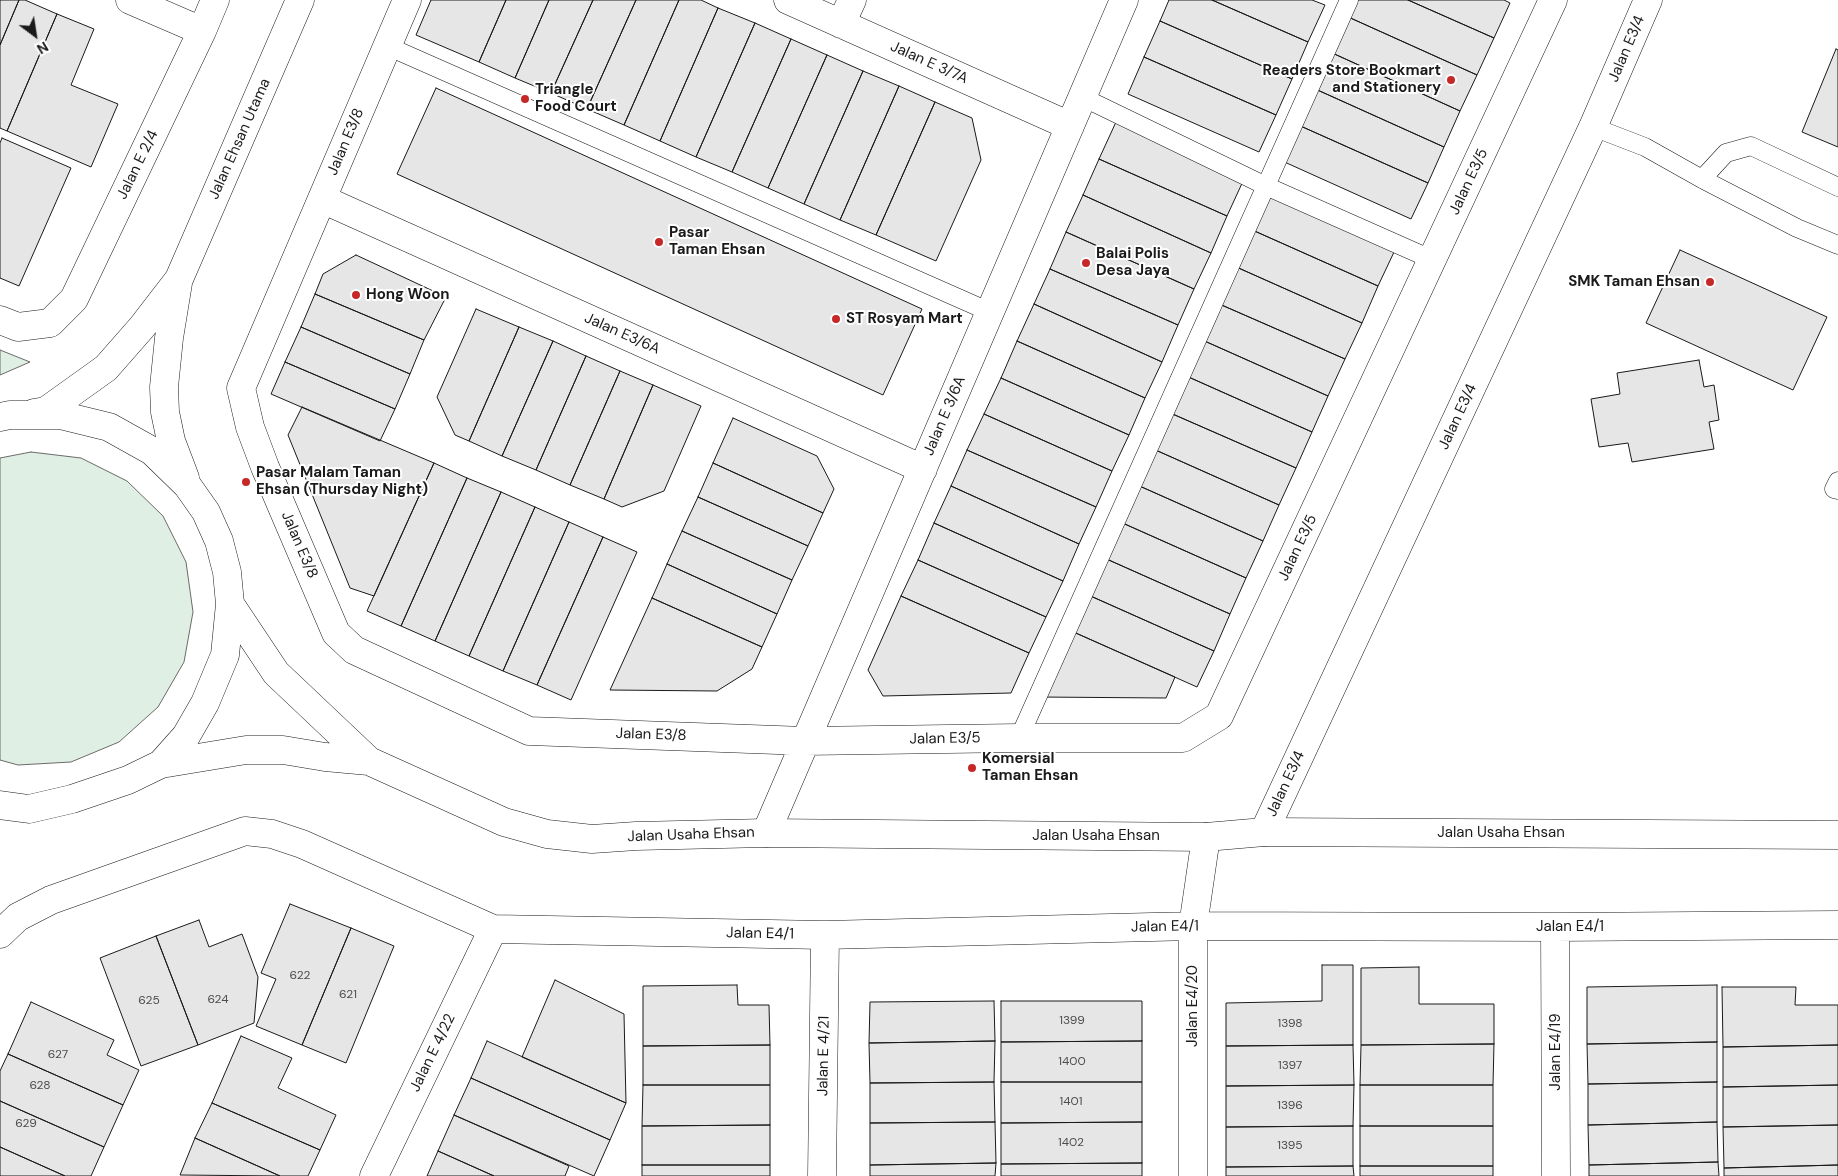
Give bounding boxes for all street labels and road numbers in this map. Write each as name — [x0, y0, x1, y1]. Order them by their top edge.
street label: Jalan E3/4 — [1605, 13, 1649, 85]
street label: Jalan E 3/7A — [887, 38, 971, 88]
street label: Jalan Ehsan Utama — [205, 76, 275, 202]
street label: Jalan E3/8 — [324, 106, 368, 178]
street label: Jalan E 2/4 — [114, 127, 162, 203]
street label: Jalan E3/5 — [1446, 146, 1492, 218]
street label: Jalan E3/6A — [581, 309, 663, 359]
street label: Jalan E 3/6A — [920, 374, 970, 458]
street label: Jalan E3/4 — [1435, 381, 1481, 453]
street label: Jalan E3/8 — [277, 509, 321, 581]
street label: Jalan E3/5 — [1275, 512, 1321, 584]
street label: Jalan E3/8 — [615, 725, 687, 745]
street label: Jalan E3/5 — [909, 729, 981, 749]
street label: Jalan E3/4 — [1263, 748, 1309, 820]
street label: Jalan Usaha Ehsan — [627, 824, 755, 846]
street label: Jalan Usaha Ehsan — [1437, 824, 1565, 842]
street label: Jalan Usaha Ehsan — [1032, 827, 1160, 845]
street label: Jalan E4/1 — [1131, 917, 1199, 937]
street label: Jalan E4/1 — [1536, 918, 1604, 936]
street label: Jalan E4/1 — [726, 924, 794, 944]
street label: Jalan E4/20 — [1184, 965, 1202, 1047]
street label: Jalan E 4/22 — [406, 1011, 460, 1095]
street label: Jalan E4/19 — [1547, 1013, 1565, 1091]
street label: Jalan E 4/21 — [814, 1016, 834, 1096]

